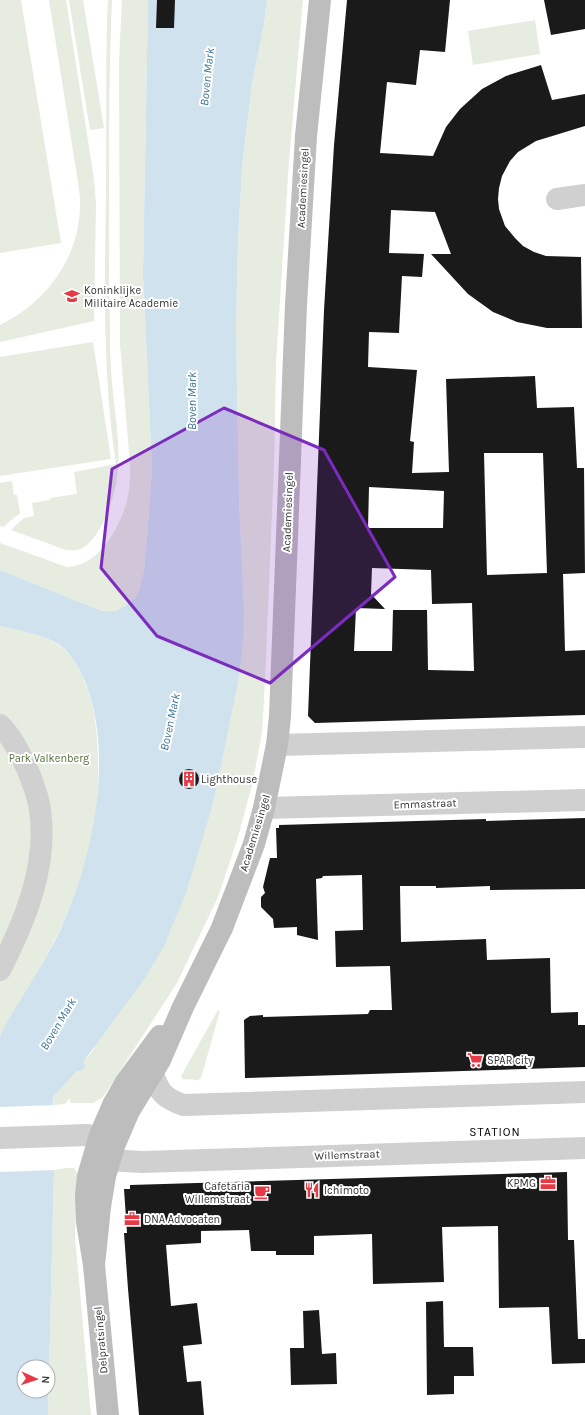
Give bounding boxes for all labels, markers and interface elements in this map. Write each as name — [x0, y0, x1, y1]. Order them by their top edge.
water label: Boven Mark — [197, 46, 217, 107]
street label: Academiesingel — [294, 148, 312, 228]
place label: Koninklijke Militaire Academie — [84, 284, 178, 310]
school or university icon: Koninklijke Militaire Academie — [63, 287, 81, 305]
water label: Boven Mark — [185, 371, 199, 430]
street label: Academiesingel — [280, 472, 296, 552]
water label: Boven Mark — [157, 691, 183, 752]
park label: Park Valkenberg — [9, 752, 90, 765]
building icon: Lighthouse — [180, 770, 198, 788]
place label: Lighthouse — [201, 773, 257, 786]
street label: Academiesingel — [237, 793, 273, 873]
street label: Emmastraat — [393, 796, 457, 812]
water label: Boven Mark — [37, 995, 79, 1053]
supermarket icon: SPAR city — [466, 1051, 484, 1069]
place label: SPAR city — [487, 1054, 533, 1067]
district label: STATION — [469, 1125, 521, 1139]
street label: Willemstraat — [314, 1147, 380, 1163]
office icon: KPMG — [539, 1174, 557, 1192]
place label: KPMG — [507, 1177, 536, 1190]
place label: Cafetaria Willemstraat — [185, 1180, 250, 1206]
restaurant icon: Ichimoto — [303, 1181, 321, 1199]
cafe icon: Cafetaria Willemstraat — [253, 1183, 271, 1201]
place label: Ichimoto — [324, 1184, 369, 1197]
office icon: DNA Advocaten — [123, 1210, 141, 1228]
place label: DNA Advocaten — [144, 1213, 220, 1226]
street label: Delpratsingel — [92, 1306, 110, 1374]
north arrow — [16, 1359, 56, 1399]
text: N — [39, 1375, 52, 1384]

